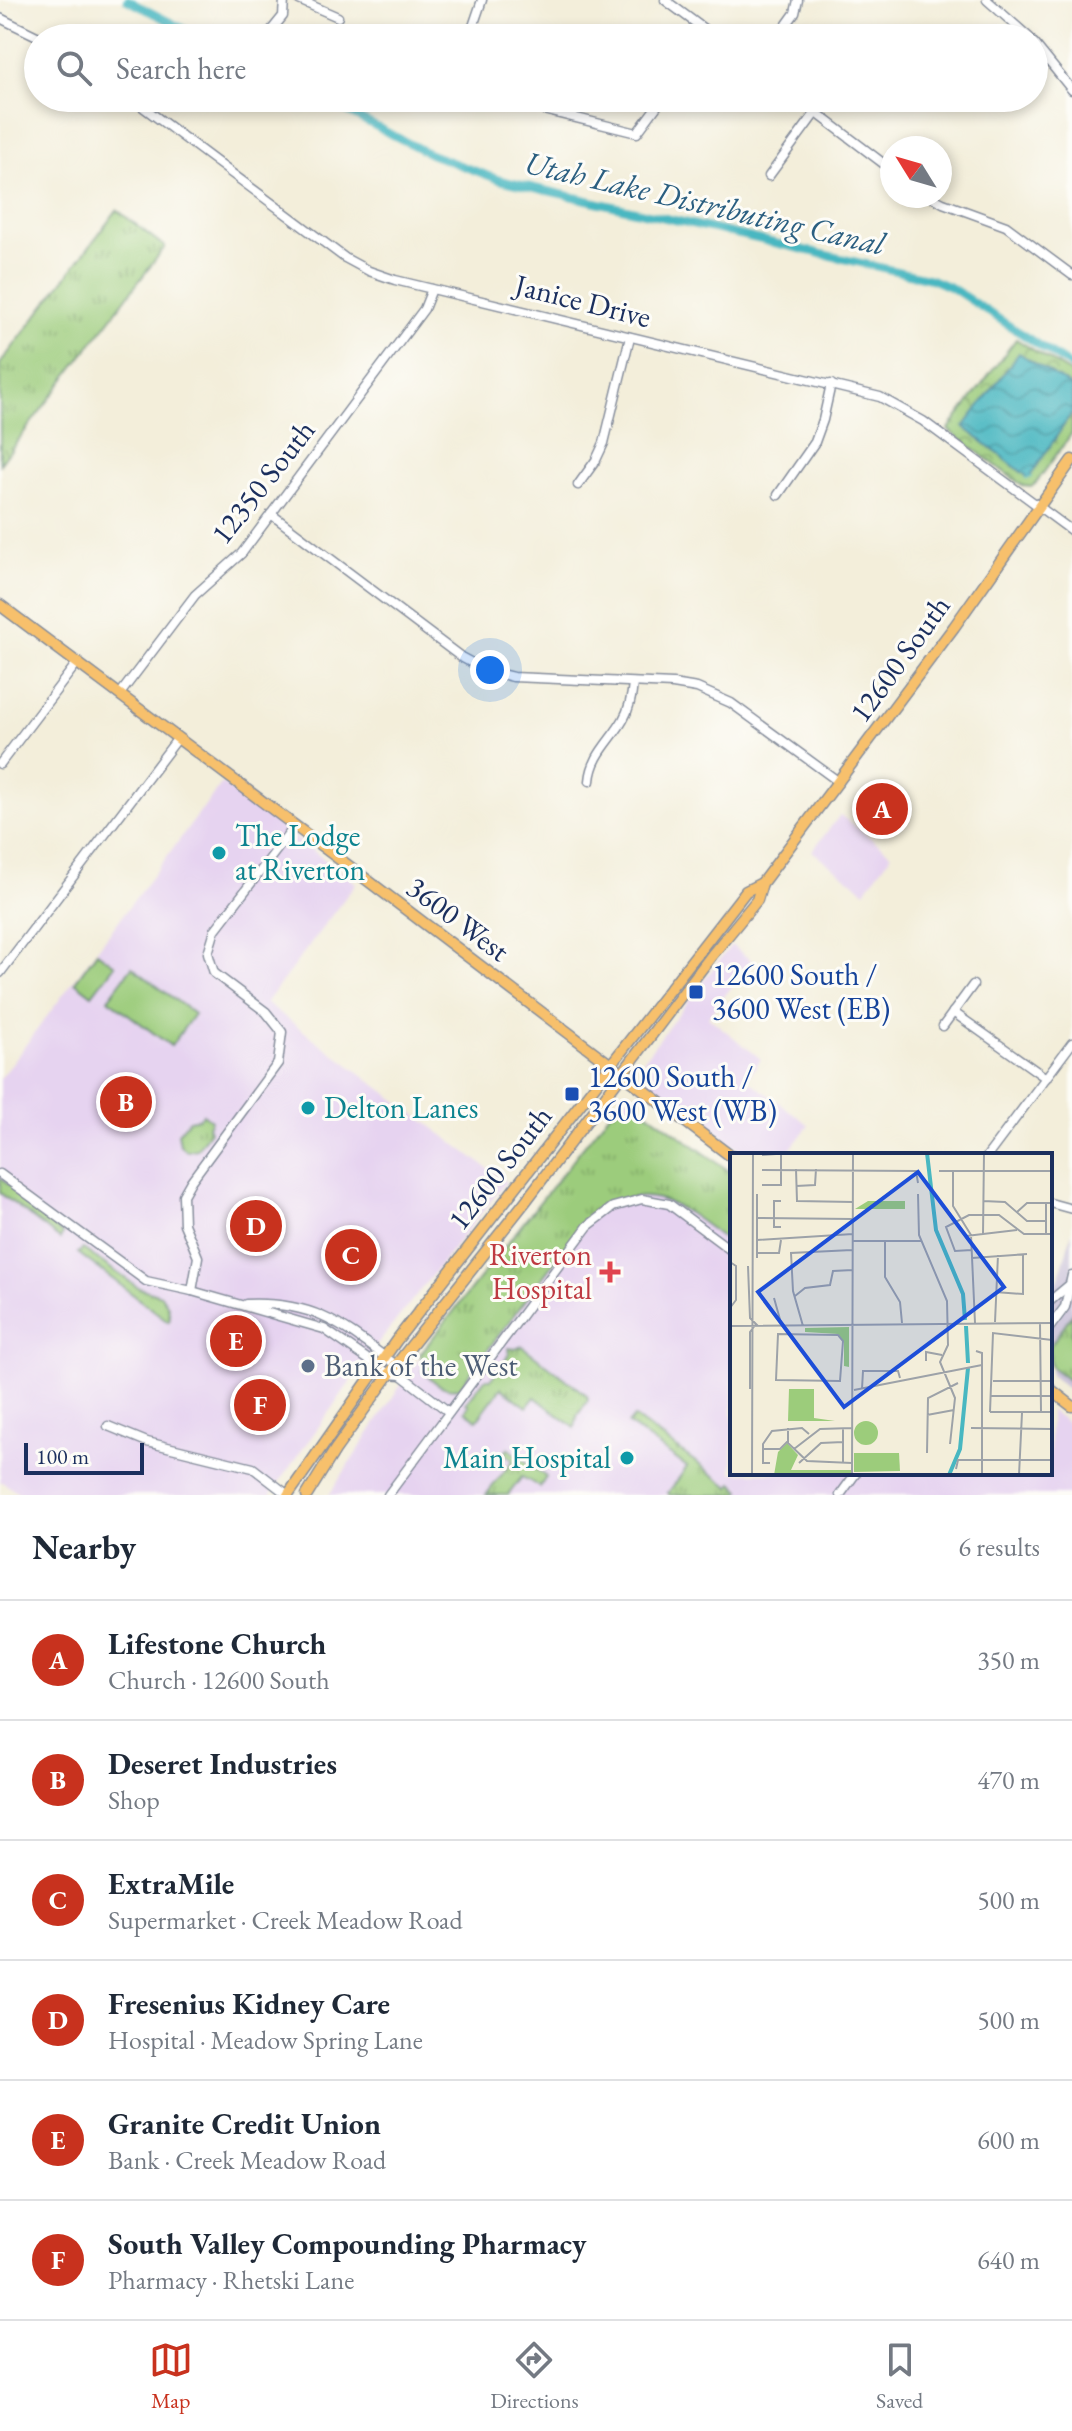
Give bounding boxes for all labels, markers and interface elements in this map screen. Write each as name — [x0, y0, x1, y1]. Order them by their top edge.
search box — [24, 24, 1048, 112]
icon: search — [52, 46, 96, 90]
text: Search here — [116, 49, 246, 88]
north arrow — [880, 136, 952, 208]
water label: Utah Lake Distributing Canal — [521, 141, 890, 265]
street label: Janice Drive — [508, 264, 655, 336]
street label: 12350 South — [202, 412, 323, 552]
street label: 12600 South — [840, 588, 959, 730]
your location — [470, 650, 510, 690]
pin: A — [856, 779, 908, 839]
place label: The Lodge at Riverton — [235, 816, 366, 889]
marker: The Lodge at Riverton — [210, 844, 228, 862]
street label: 3600 West — [399, 867, 518, 970]
place label: 12600 South / 3600 West (EB) — [712, 955, 890, 1028]
marker: 12600 South / 3600 West (EB) — [687, 983, 705, 1001]
place label: 12600 South / 3600 West (WB) — [588, 1057, 777, 1130]
pin: B — [100, 1072, 152, 1132]
marker: 12600 South / 3600 West (WB) — [563, 1085, 581, 1103]
place label: Delton Lanes — [324, 1088, 478, 1127]
street label: 12600 South — [439, 1098, 560, 1238]
marker: Delton Lanes — [299, 1099, 317, 1117]
inset map — [730, 1153, 1052, 1475]
pin: D — [230, 1196, 282, 1256]
pin: C — [325, 1225, 377, 1285]
place label: Riverton Hospital — [489, 1235, 592, 1308]
marker: Riverton Hospital — [599, 1261, 621, 1283]
pin: E — [210, 1311, 262, 1371]
place label: Bank of the West — [324, 1346, 518, 1385]
marker: Bank of the West — [299, 1357, 317, 1375]
pin: F — [234, 1375, 286, 1435]
place label: Main Hospital — [443, 1438, 611, 1477]
scale bar — [24, 1439, 144, 1475]
text: 100 m — [36, 1442, 89, 1471]
marker: Main Hospital — [618, 1449, 636, 1467]
text: Nearby — [32, 1525, 136, 1569]
text: 6 results — [959, 1530, 1040, 1564]
text: Lifestone Church — [108, 1624, 326, 1663]
text: A — [49, 1643, 67, 1677]
text: 350 m — [977, 1643, 1040, 1677]
text: Church · 12600 South — [108, 1663, 330, 1697]
text: Deseret Industries — [108, 1744, 337, 1783]
text: B — [50, 1763, 66, 1797]
text: 470 m — [977, 1763, 1040, 1797]
text: Shop — [108, 1783, 160, 1817]
text: ExtraMile — [108, 1864, 234, 1903]
text: C — [49, 1883, 67, 1917]
text: 500 m — [977, 1883, 1040, 1917]
text: Supermarket · Creek Meadow Road — [108, 1903, 463, 1937]
text: Fresenius Kidney Care — [108, 1984, 390, 2023]
text: D — [48, 2003, 68, 2037]
text: 500 m — [977, 2003, 1040, 2037]
text: Hospital · Meadow Spring Lane — [108, 2023, 423, 2057]
text: Granite Credit Union — [108, 2104, 381, 2143]
text: E — [51, 2123, 65, 2157]
text: 600 m — [977, 2123, 1040, 2157]
text: Bank · Creek Meadow Road — [108, 2143, 386, 2177]
text: South Valley Compounding Pharmacy — [108, 2224, 586, 2263]
text: F — [51, 2243, 65, 2277]
text: 640 m — [977, 2243, 1040, 2277]
text: Pharmacy · Rhetski Lane — [108, 2263, 354, 2297]
tab: Map — [149, 2338, 193, 2415]
tab: Directions — [490, 2338, 579, 2415]
tab: Saved — [876, 2338, 923, 2415]

